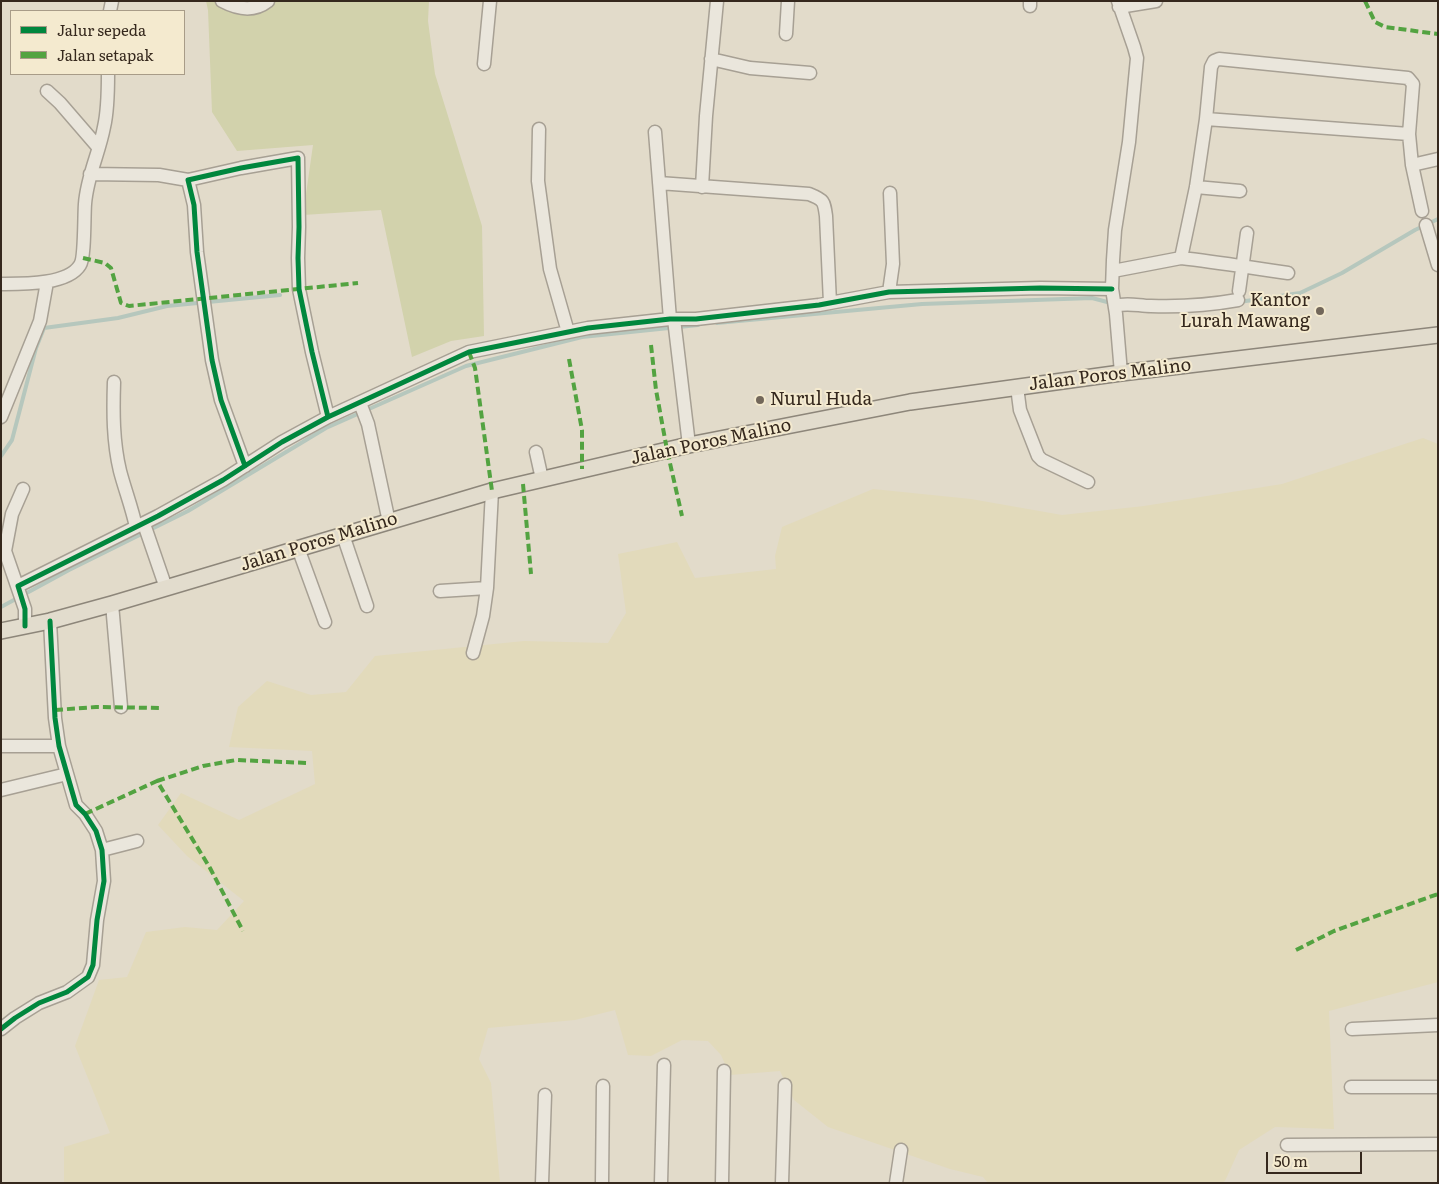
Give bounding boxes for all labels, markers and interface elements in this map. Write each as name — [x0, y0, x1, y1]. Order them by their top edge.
legend — [10, 10, 185, 75]
text: Jalur sepeda — [57, 18, 146, 41]
text: Jalan setapak — [57, 43, 153, 66]
place label: Kantor Lurah Mawang — [1180, 290, 1310, 332]
marker: Kantor Lurah Mawang — [1314, 305, 1326, 317]
street label: Jalan Poros Malino — [1028, 354, 1192, 396]
place label: Nurul Huda — [770, 389, 872, 411]
marker: Nurul Huda — [754, 394, 766, 406]
street label: Jalan Poros Malino — [629, 414, 793, 470]
street label: Jalan Poros Malino — [238, 508, 400, 576]
scale bar — [1269, 1142, 1365, 1174]
text: 50 m — [1274, 1149, 1308, 1172]

